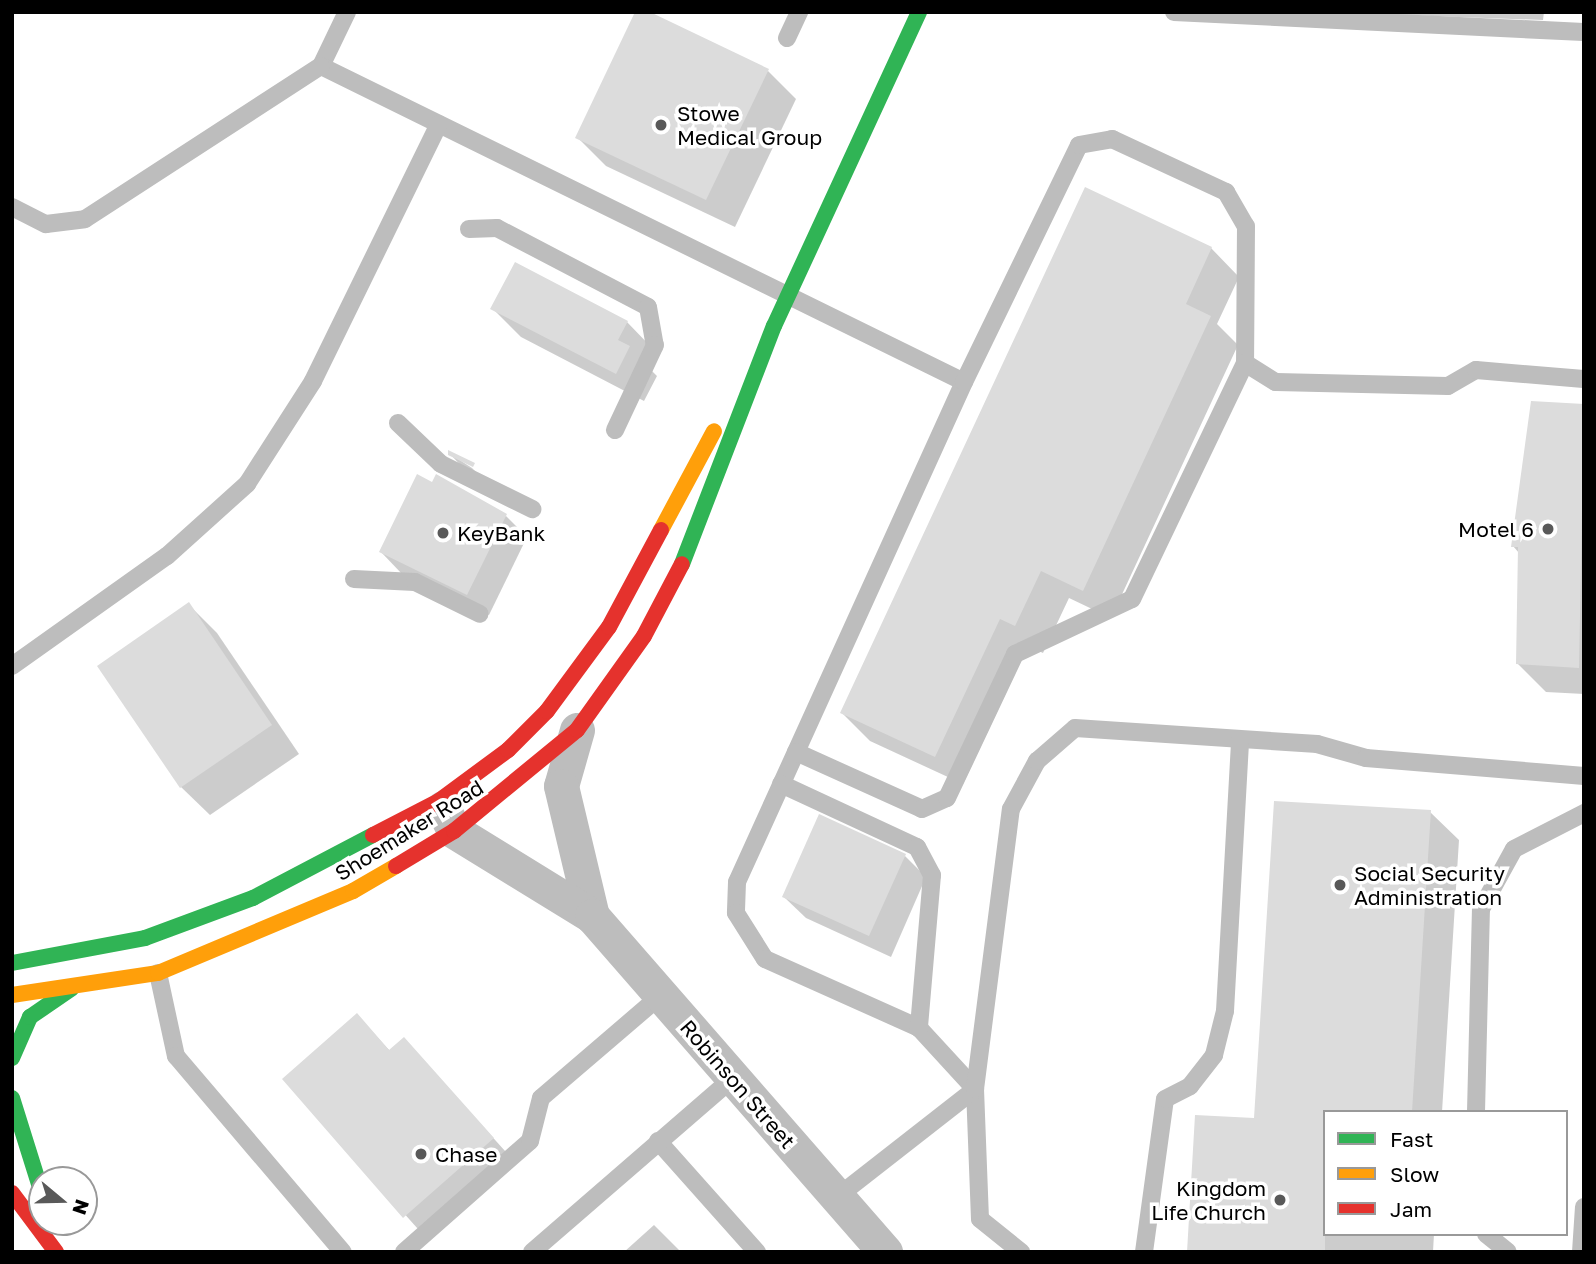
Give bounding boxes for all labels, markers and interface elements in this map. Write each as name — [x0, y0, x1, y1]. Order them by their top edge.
place label: Stowe Medical Group — [677, 100, 822, 150]
marker: Stowe Medical Group — [651, 115, 671, 135]
place label: Motel 6 — [1458, 516, 1534, 542]
place label: KeyBank — [457, 520, 545, 546]
marker: Motel 6 — [1540, 521, 1556, 537]
marker: KeyBank — [435, 525, 451, 541]
street label: Shoemaker Road — [330, 774, 488, 886]
place label: Social Security Administration — [1354, 860, 1505, 910]
marker: Social Security Administration — [1332, 877, 1348, 893]
street label: Robinson Street — [675, 1015, 801, 1153]
legend — [1323, 1110, 1568, 1236]
text: Fast — [1390, 1126, 1433, 1152]
place label: Chase — [435, 1141, 497, 1167]
marker: Chase — [413, 1146, 429, 1162]
text: Slow — [1390, 1161, 1439, 1187]
north arrow — [28, 1166, 98, 1236]
place label: Kingdom Life Church — [1151, 1175, 1266, 1225]
marker: Kingdom Life Church — [1272, 1192, 1288, 1208]
text: Jam — [1390, 1196, 1432, 1222]
text: N — [68, 1197, 95, 1218]

